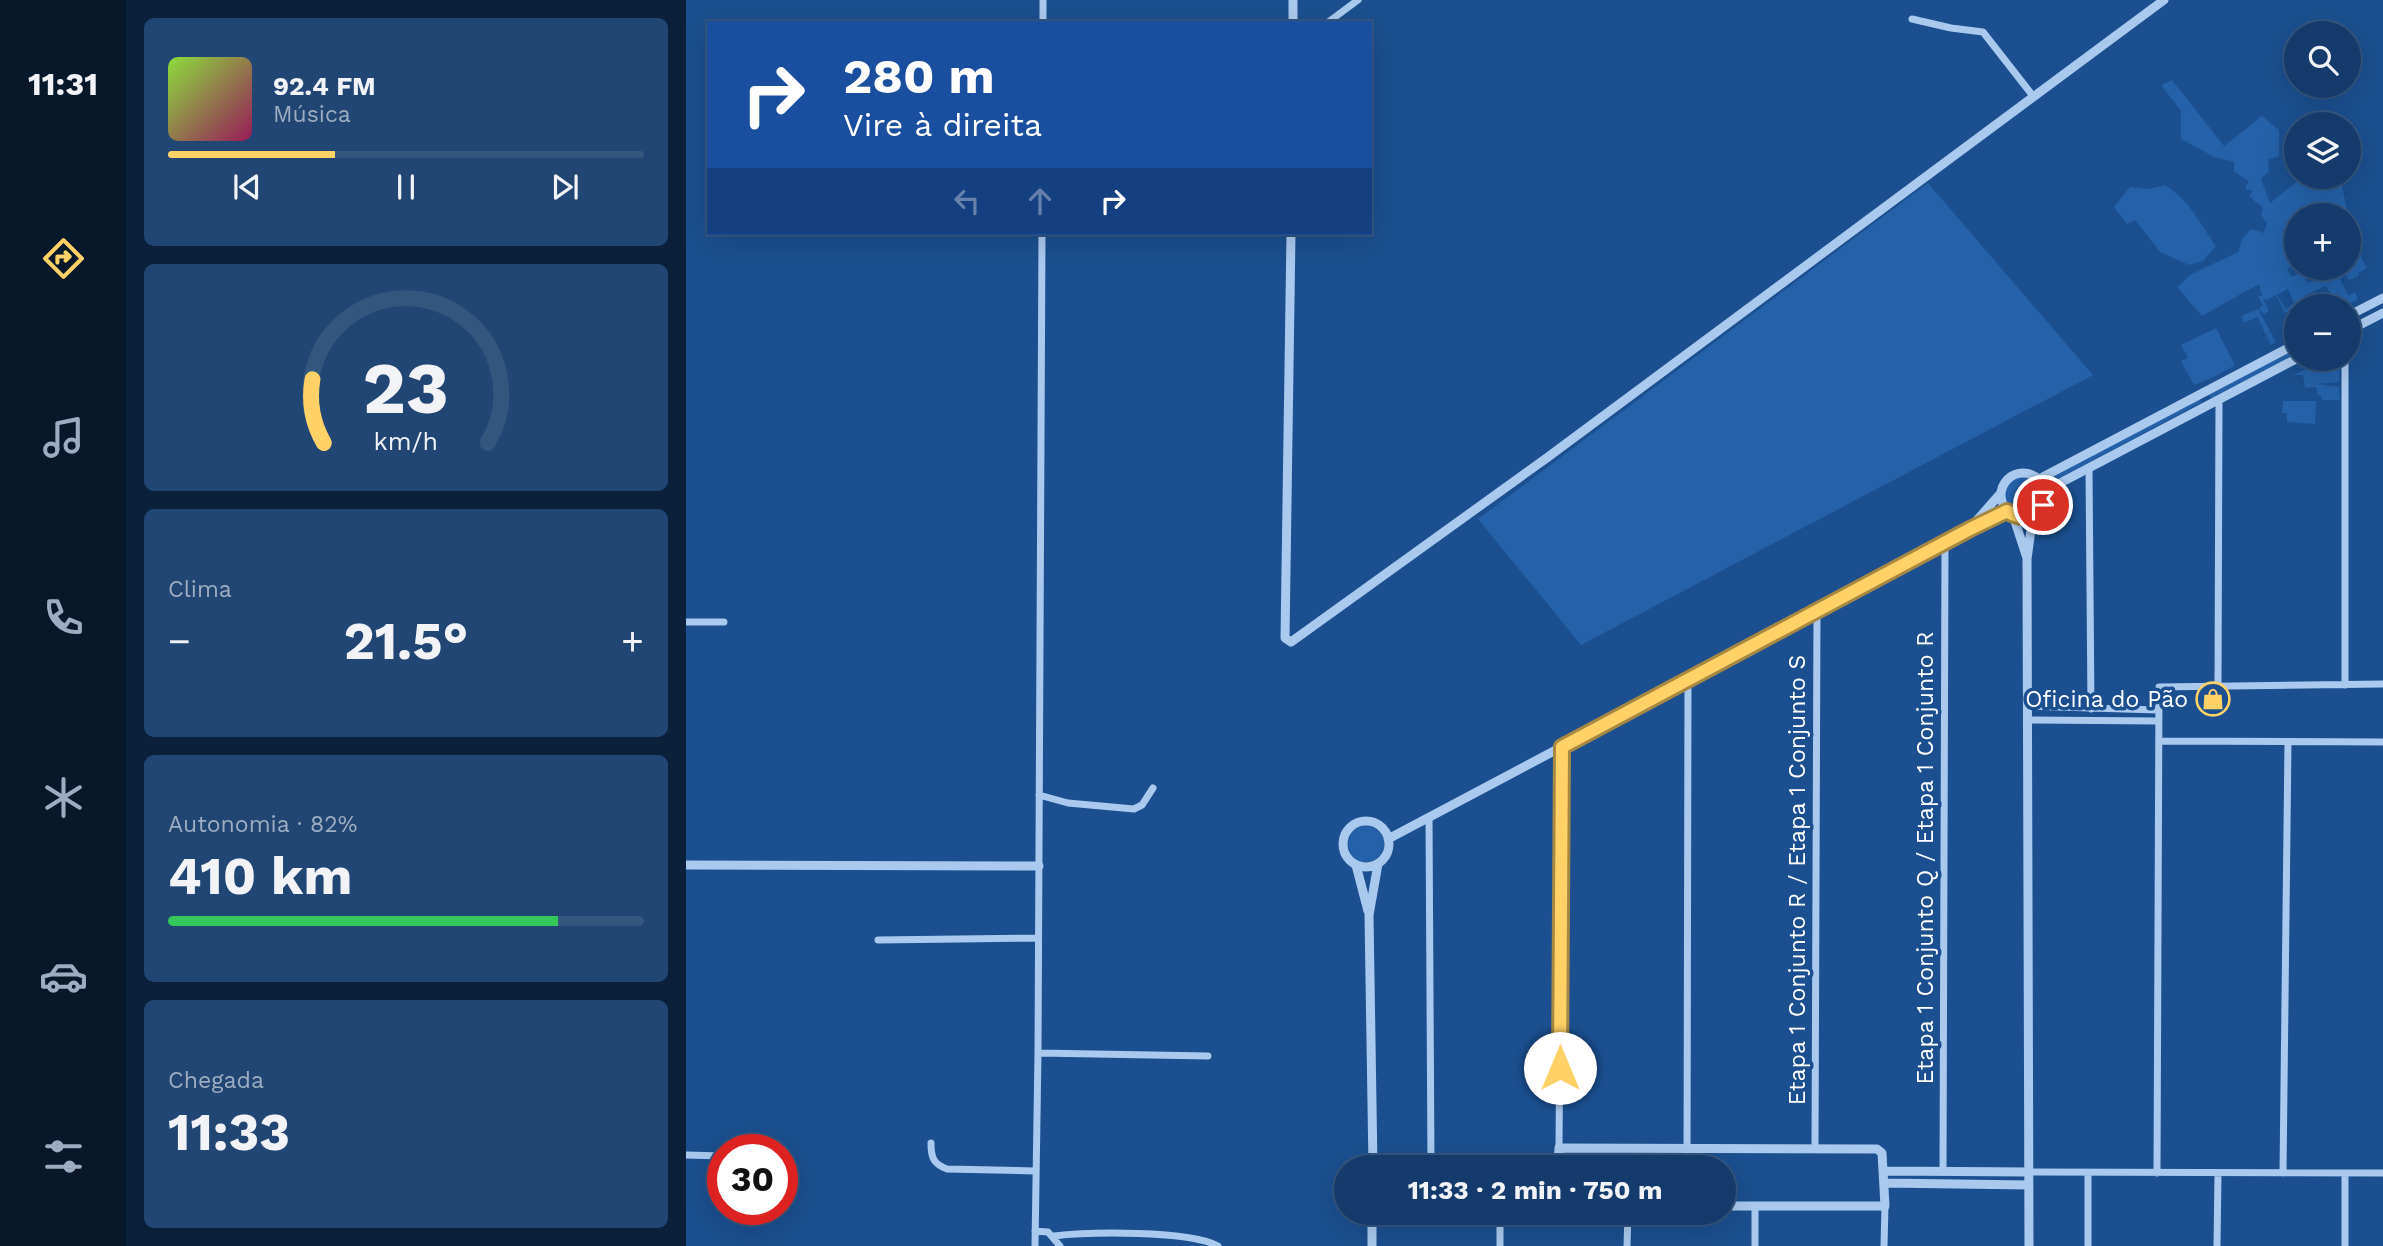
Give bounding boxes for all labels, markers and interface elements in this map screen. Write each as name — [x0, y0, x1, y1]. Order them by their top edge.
map controls — [2284, 21, 2361, 371]
button: search — [2284, 21, 2361, 98]
text: 280 m — [843, 47, 995, 105]
icon: right — [728, 49, 819, 140]
text: 11:31 — [28, 65, 98, 103]
text: 92.4 FM — [273, 71, 376, 101]
text: Música — [273, 101, 351, 128]
text: Vire à direita — [843, 106, 1042, 144]
button: layers — [2284, 112, 2361, 189]
icon: previous — [228, 168, 266, 206]
icon: pause — [387, 168, 425, 206]
icon: next — [546, 168, 584, 206]
icon: left — [948, 182, 986, 220]
icon: ahead — [1021, 182, 1059, 220]
icon: right — [1094, 182, 1132, 220]
button: + — [2284, 203, 2361, 280]
icon: directions — [39, 234, 88, 283]
button: − — [2284, 294, 2361, 371]
text: 23 — [363, 346, 449, 432]
icon: music — [39, 413, 88, 462]
text: km/h — [374, 427, 438, 456]
pin — [2013, 475, 2073, 535]
icon: arrive — [2024, 486, 2062, 524]
text: Clima — [168, 576, 232, 603]
icon: phone — [39, 593, 88, 642]
text: 21.5° — [344, 611, 468, 672]
text: − — [168, 619, 191, 663]
text: + — [621, 619, 644, 663]
street label: Etapa 1 Conjunto Q / Etapa 1 Conjunto R — [1912, 631, 1939, 1085]
street label: Etapa 1 Conjunto R / Etapa 1 Conjunto S — [1784, 655, 1811, 1105]
shop icon: Oficina do Pão — [2194, 680, 2232, 718]
place label: Oficina do Pão — [2025, 686, 2188, 713]
icon: climate — [39, 773, 88, 822]
text: Autonomia · 82% — [168, 811, 357, 838]
text: 410 km — [168, 846, 352, 907]
icon: car — [39, 952, 88, 1001]
position arrow — [1523, 1031, 1597, 1105]
text: Chegada — [168, 1067, 264, 1094]
text: 11:33 — [168, 1102, 290, 1163]
icon: filters — [39, 1132, 88, 1181]
speed limit sign: 30 — [707, 1134, 798, 1225]
text: 11:33 · 2 min · 750 m — [1408, 1175, 1662, 1205]

